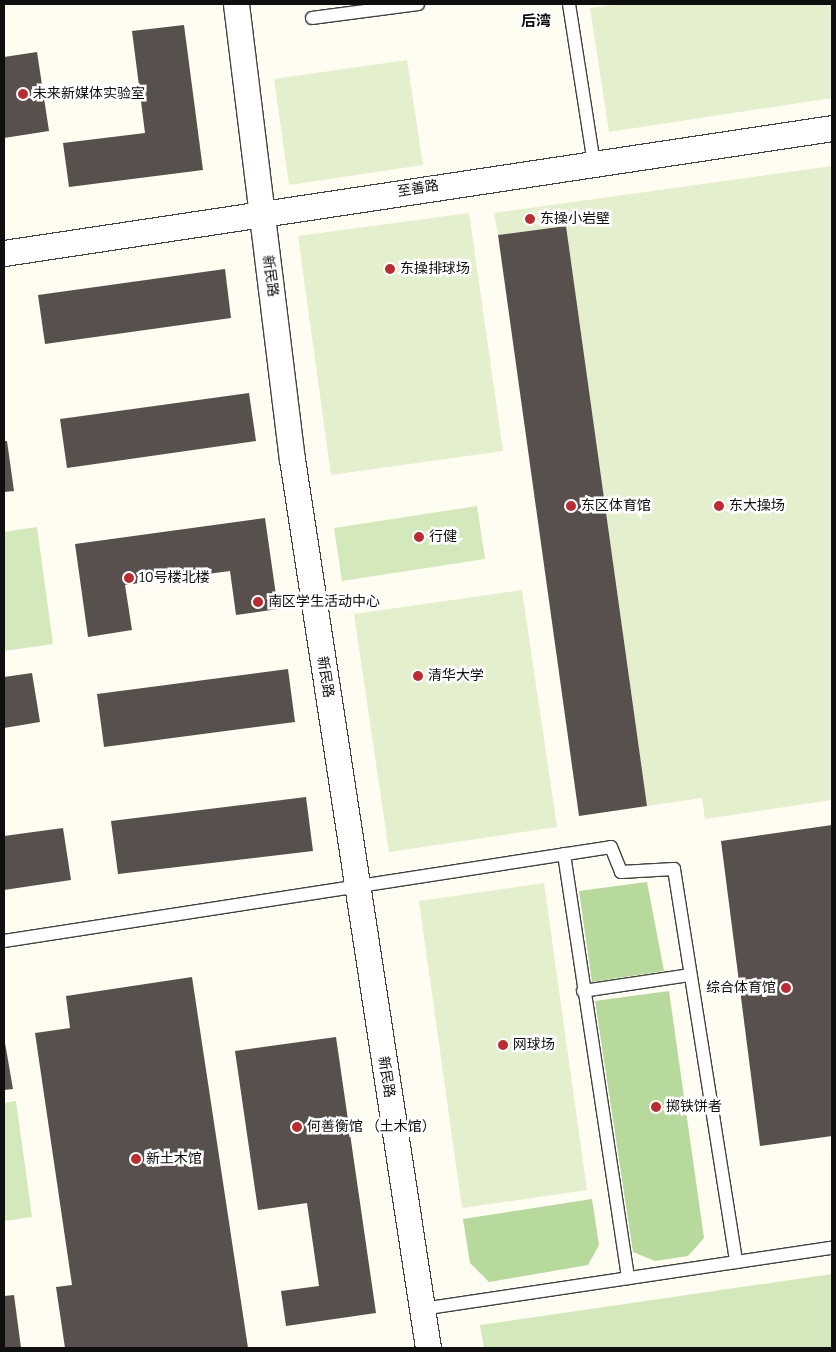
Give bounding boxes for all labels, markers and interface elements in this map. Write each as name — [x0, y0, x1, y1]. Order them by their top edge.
district label: 后湾 — [521, 13, 551, 31]
place label: 未来新媒体实验室 — [33, 86, 145, 102]
marker: 未来新媒体实验室 — [17, 88, 29, 100]
street label: 至善路 — [396, 177, 440, 201]
place label: 东操小岩壁 — [540, 211, 610, 227]
marker: 东操小岩壁 — [524, 213, 536, 225]
street label: 新民路 — [259, 254, 281, 298]
place label: 东操排球场 — [400, 261, 470, 277]
marker: 东操排球场 — [384, 263, 396, 275]
place label: 东区体育馆 — [581, 498, 651, 514]
place label: 东大操场 — [729, 498, 785, 514]
marker: 东区体育馆 — [565, 500, 577, 512]
marker: 东大操场 — [713, 500, 725, 512]
place label: 行健 — [429, 529, 457, 545]
marker: 行健 — [413, 531, 425, 543]
place label: 10号楼北楼 — [139, 570, 210, 586]
marker: 10号楼北楼 — [123, 572, 135, 584]
place label: 南区学生活动中心 — [268, 594, 380, 610]
marker: 南区学生活动中心 — [252, 596, 264, 608]
street label: 新民路 — [313, 655, 337, 699]
place label: 清华大学 — [428, 668, 484, 684]
marker: 清华大学 — [412, 670, 424, 682]
place label: 综合体育馆 — [706, 980, 776, 996]
marker: 综合体育馆 — [780, 982, 792, 994]
place label: 网球场 — [513, 1037, 555, 1053]
marker: 网球场 — [497, 1039, 509, 1051]
street label: 新民路 — [374, 1055, 398, 1099]
place label: 掷铁饼者 — [666, 1099, 722, 1115]
marker: 掷铁饼者 — [650, 1101, 662, 1113]
place label: 何善衡馆 （土木馆） — [307, 1119, 436, 1135]
marker: 何善衡馆 （土木馆） — [291, 1121, 303, 1133]
place label: 新土木馆 — [146, 1151, 202, 1167]
marker: 新土木馆 — [130, 1153, 142, 1165]

